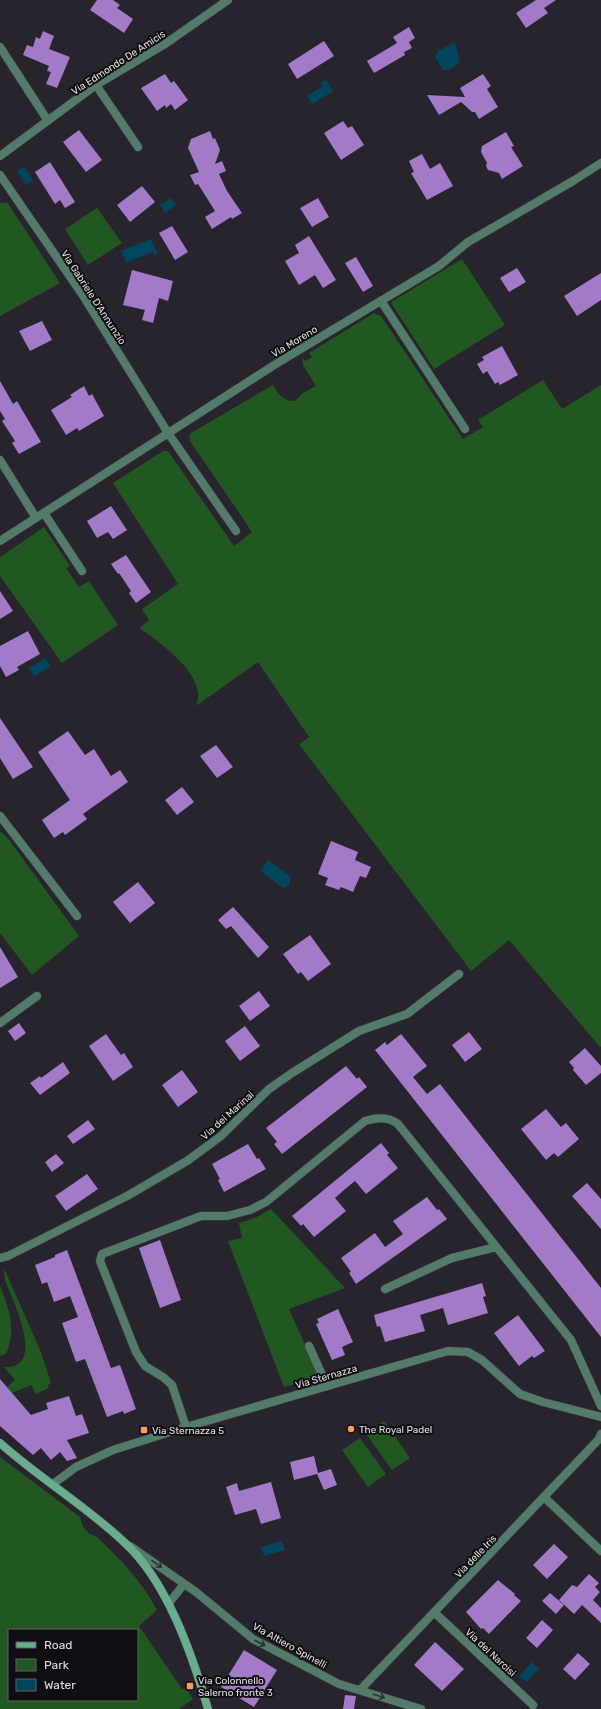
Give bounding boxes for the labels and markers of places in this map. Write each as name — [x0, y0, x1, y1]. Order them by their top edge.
marker: The Royal Padel — [346, 1424, 356, 1434]
place label: The Royal Padel — [359, 1424, 432, 1436]
marker: Via Sternazza 5 — [139, 1425, 149, 1435]
place label: Via Sternazza 5 — [152, 1425, 224, 1437]
place label: Via Colonnello Salerno fronte 3 — [198, 1675, 273, 1699]
marker: Via Colonnello Salerno fronte 3 — [185, 1681, 195, 1691]

